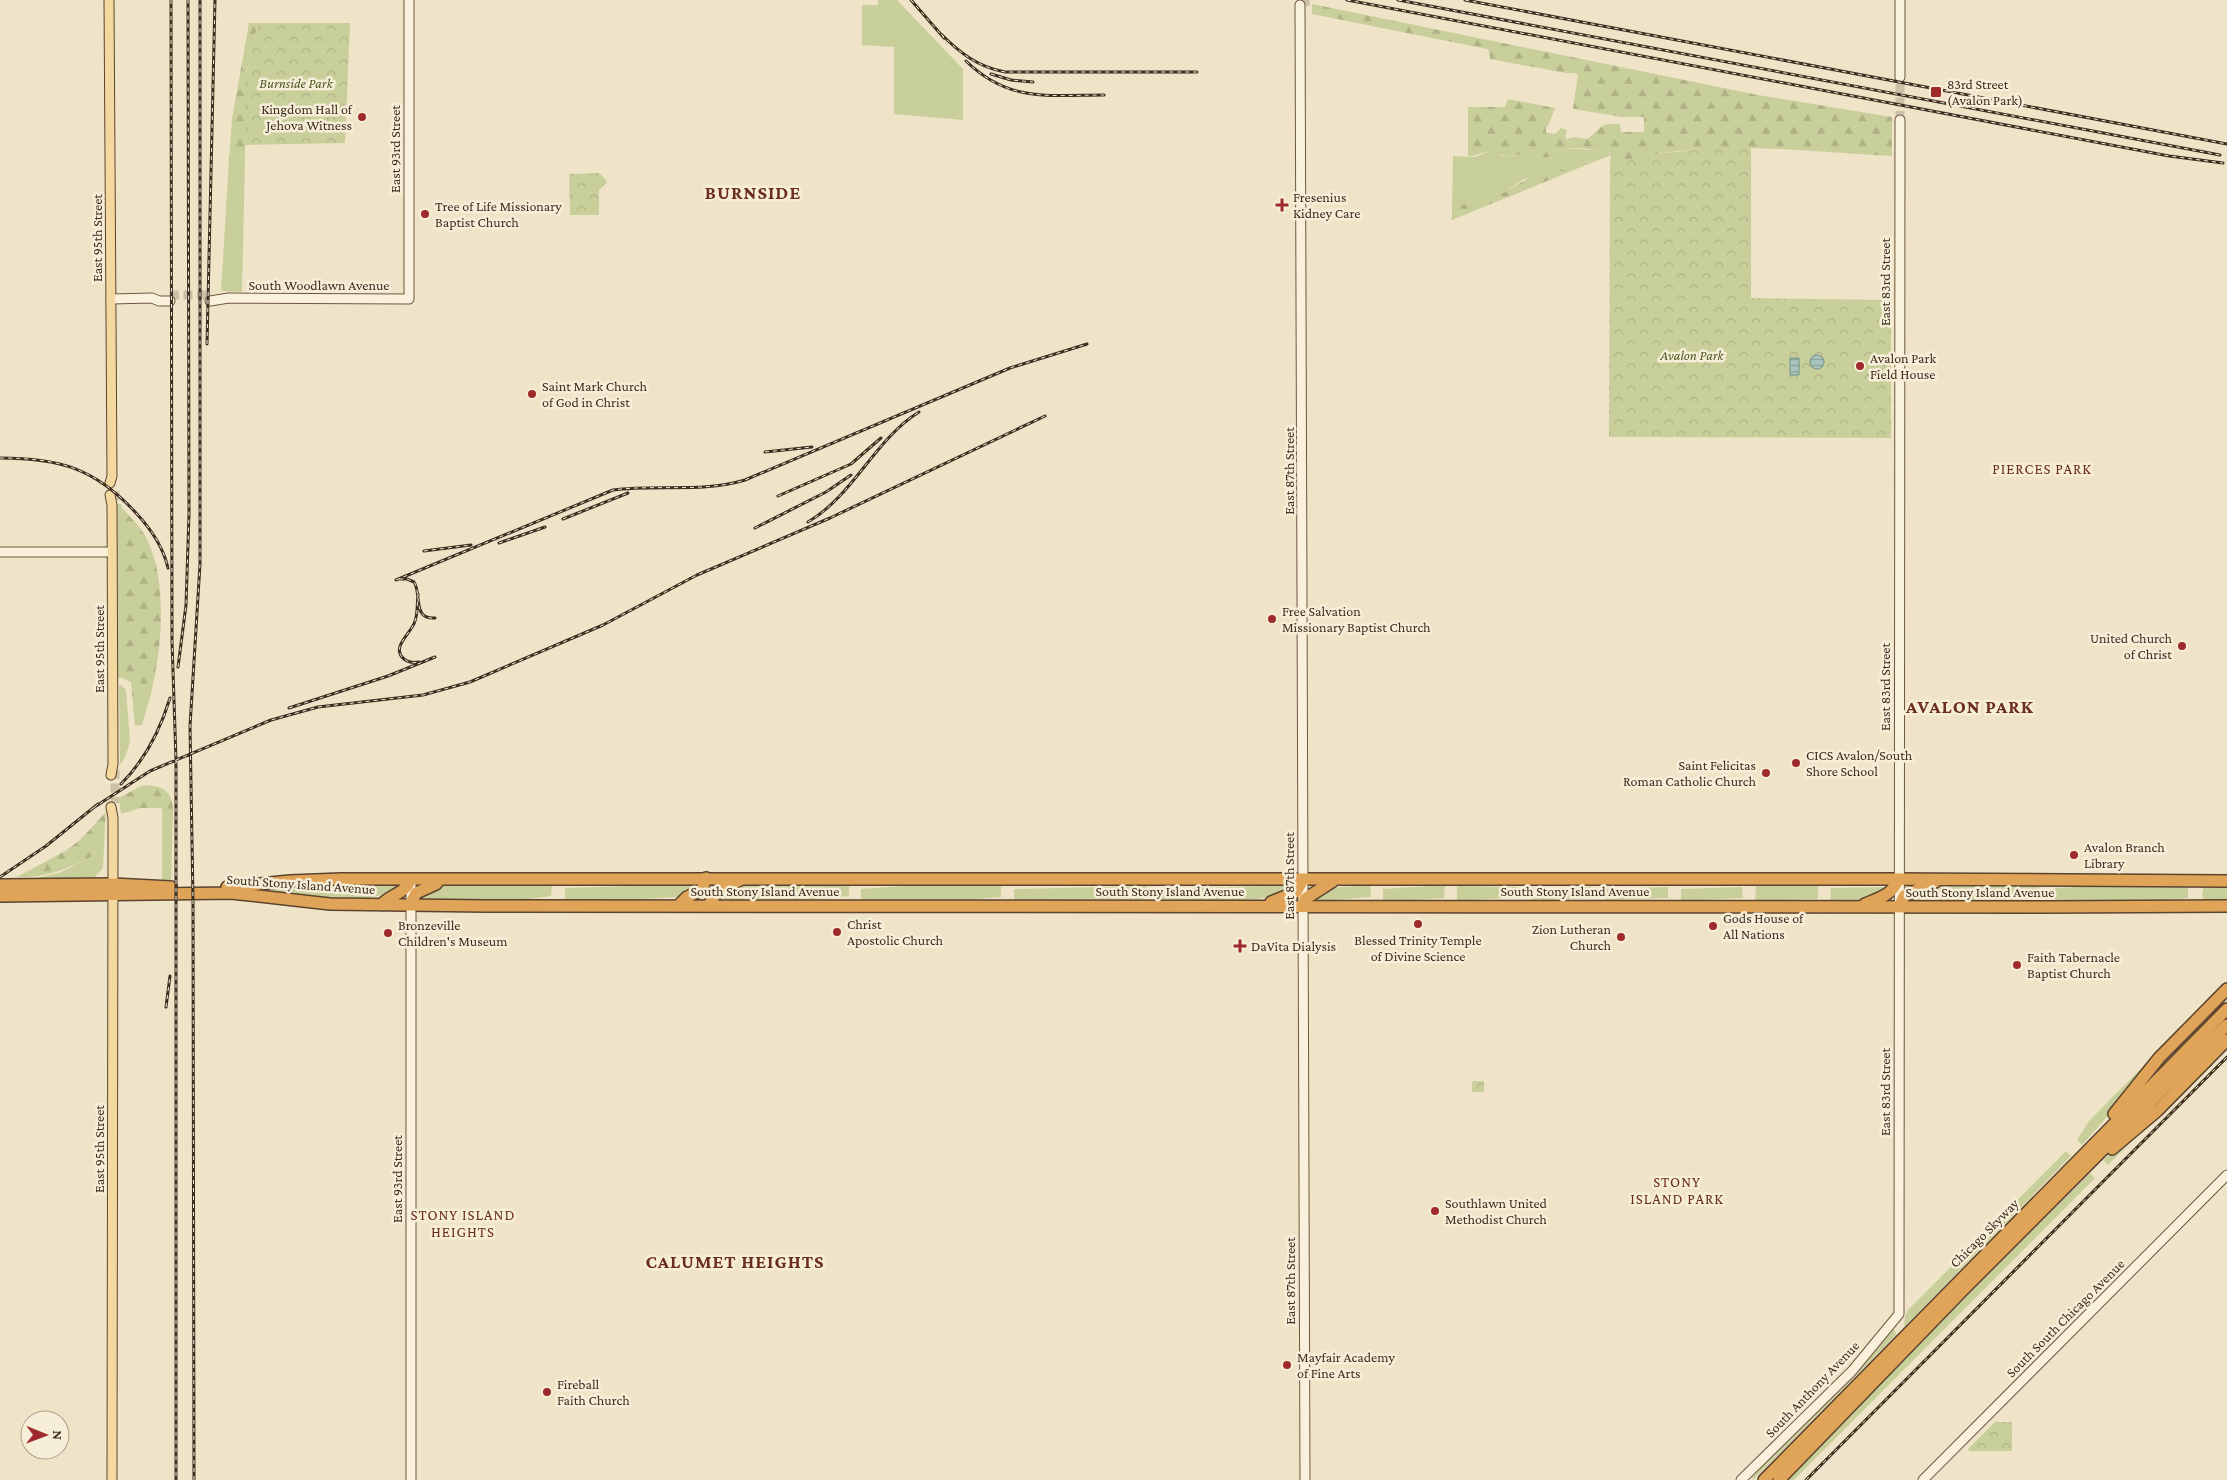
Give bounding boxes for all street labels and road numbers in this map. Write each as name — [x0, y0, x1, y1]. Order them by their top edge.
street label: East 93rd Street — [387, 105, 403, 193]
street label: East 95th Street — [89, 194, 105, 282]
street label: East 83rd Street — [1877, 238, 1893, 326]
street label: South Woodlawn Avenue — [248, 277, 390, 293]
street label: East 87th Street — [1281, 427, 1297, 515]
street label: East 95th Street — [91, 605, 107, 693]
street label: East 83rd Street — [1877, 643, 1893, 731]
street label: East 87th Street — [1281, 832, 1297, 920]
street label: South Stony Island Avenue — [226, 871, 376, 897]
street label: South Stony Island Avenue — [691, 883, 839, 899]
street label: South Stony Island Avenue — [1096, 883, 1244, 899]
street label: South Stony Island Avenue — [1501, 883, 1649, 899]
street label: South Stony Island Avenue — [1906, 884, 2054, 900]
street label: East 83rd Street — [1877, 1048, 1893, 1136]
street label: East 95th Street — [91, 1105, 107, 1193]
street label: East 93rd Street — [389, 1135, 405, 1223]
street label: Chicago Skyway — [1946, 1195, 2022, 1271]
street label: East 87th Street — [1282, 1237, 1298, 1325]
street label: South South Chicago Avenue — [2003, 1256, 2127, 1380]
street label: South Anthony Avenue — [1762, 1337, 1862, 1441]

